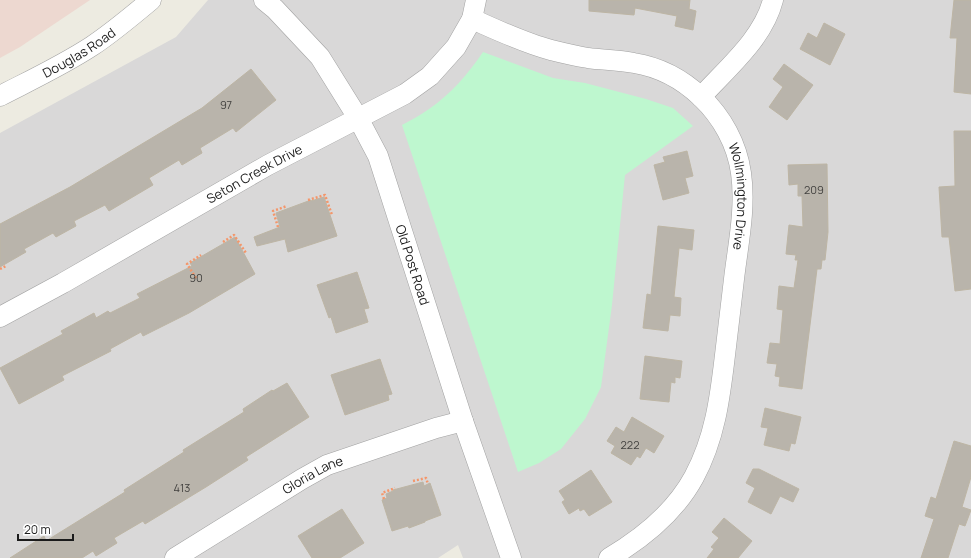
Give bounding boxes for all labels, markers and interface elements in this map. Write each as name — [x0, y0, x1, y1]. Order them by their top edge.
street label: Douglas Road — [39, 23, 119, 82]
house number: 97 — [220, 97, 232, 112]
street label: Seton Creek Drive — [203, 140, 306, 208]
street label: Wollmington Drive — [725, 140, 752, 252]
house number: 209 — [804, 182, 824, 197]
street label: Old Post Road — [392, 222, 434, 307]
house number: 90 — [189, 270, 203, 285]
house number: 222 — [621, 437, 639, 452]
street label: Gloria Lane — [279, 451, 346, 498]
house number: 413 — [174, 480, 190, 495]
scale bar — [18, 516, 73, 542]
text: 20 m — [24, 521, 51, 538]

